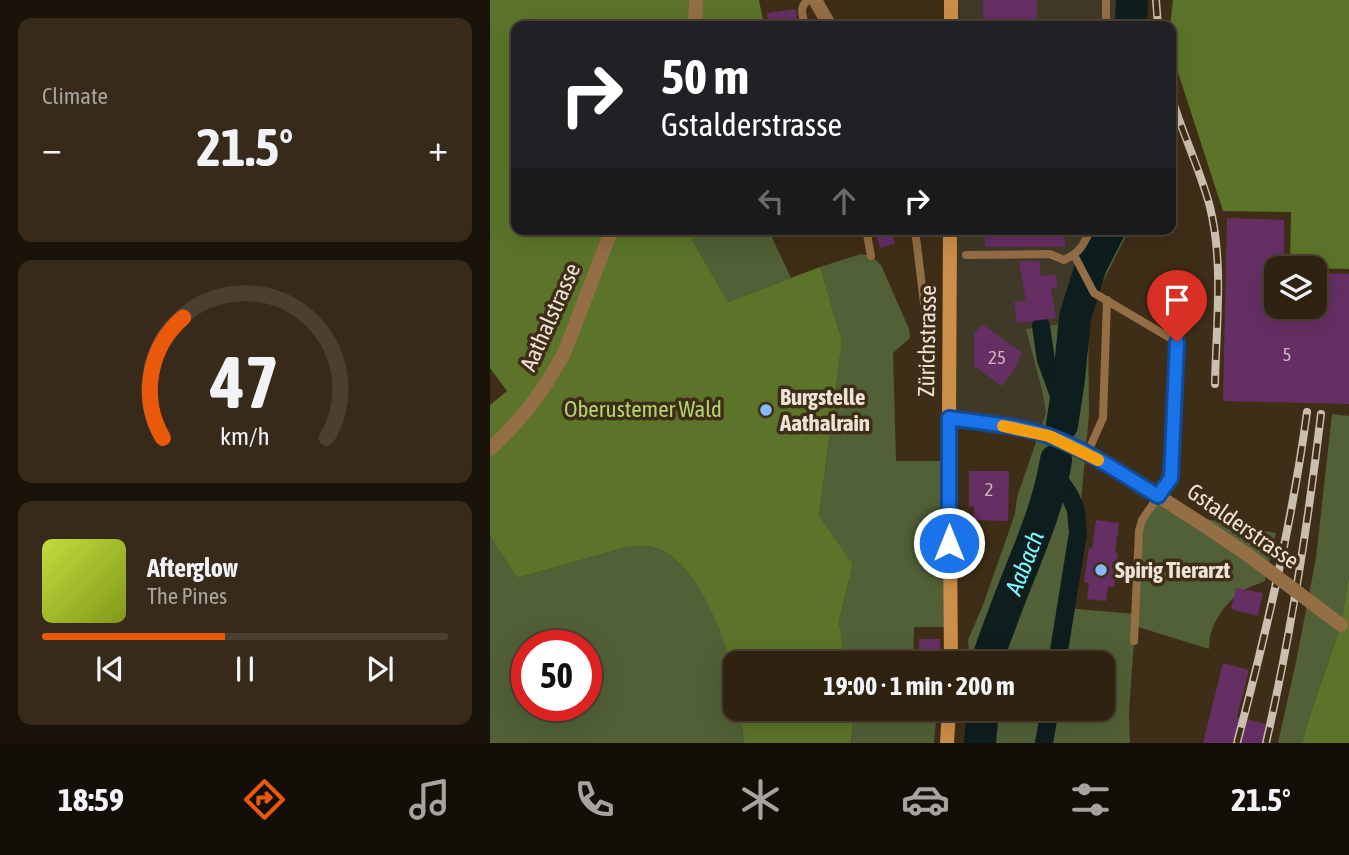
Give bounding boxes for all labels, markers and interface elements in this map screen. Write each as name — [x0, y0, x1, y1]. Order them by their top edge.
text: 50 m — [661, 48, 749, 104]
icon: right — [546, 49, 637, 140]
text: Climate — [42, 83, 108, 109]
text: Gstalderstrasse — [661, 106, 842, 143]
text: 21.5° — [197, 117, 293, 177]
text: − — [42, 126, 62, 169]
text: + — [428, 126, 448, 169]
icon: left — [752, 182, 790, 220]
icon: ahead — [825, 182, 863, 220]
icon: right — [898, 182, 936, 220]
map controls — [1264, 256, 1327, 319]
button: layers — [1264, 256, 1327, 319]
street label: Aathalstrasse — [515, 259, 585, 375]
pin — [1147, 270, 1207, 342]
icon: arrive — [1158, 281, 1196, 319]
street label: Zürichstrasse — [913, 285, 941, 397]
text: 47 — [210, 340, 279, 423]
house number: 5 — [1283, 343, 1291, 365]
house number: 25 — [988, 346, 1006, 368]
place label: Burgstelle Aathalrain — [779, 384, 870, 436]
park label: Oberustemer Wald — [564, 396, 722, 422]
marker: Burgstelle Aathalrain — [758, 402, 774, 418]
text: km/h — [220, 421, 270, 449]
house number: 2 — [985, 478, 993, 500]
street label: Gstalderstrasse — [1182, 478, 1304, 574]
position arrow — [912, 506, 986, 580]
water label: Aabach — [999, 527, 1049, 599]
text: Afterglow — [147, 553, 238, 583]
place label: Spirig Tierarzt — [1115, 557, 1230, 583]
marker: Spirig Tierarzt — [1093, 562, 1109, 578]
text: The Pines — [147, 583, 227, 609]
speed limit sign: 50 — [511, 630, 602, 721]
icon: previous — [91, 650, 129, 688]
icon: pause — [226, 650, 264, 688]
icon: next — [361, 650, 399, 688]
text: 19:00 · 1 min · 200 m — [823, 671, 1015, 701]
icon: directions — [240, 775, 289, 824]
icon: music — [405, 775, 454, 824]
icon: phone — [570, 775, 619, 824]
icon: climate — [736, 775, 785, 824]
icon: car — [901, 775, 950, 824]
icon: filters — [1066, 775, 1115, 824]
text: 18:59 — [58, 781, 124, 818]
text: 21.5° — [1231, 781, 1291, 818]

